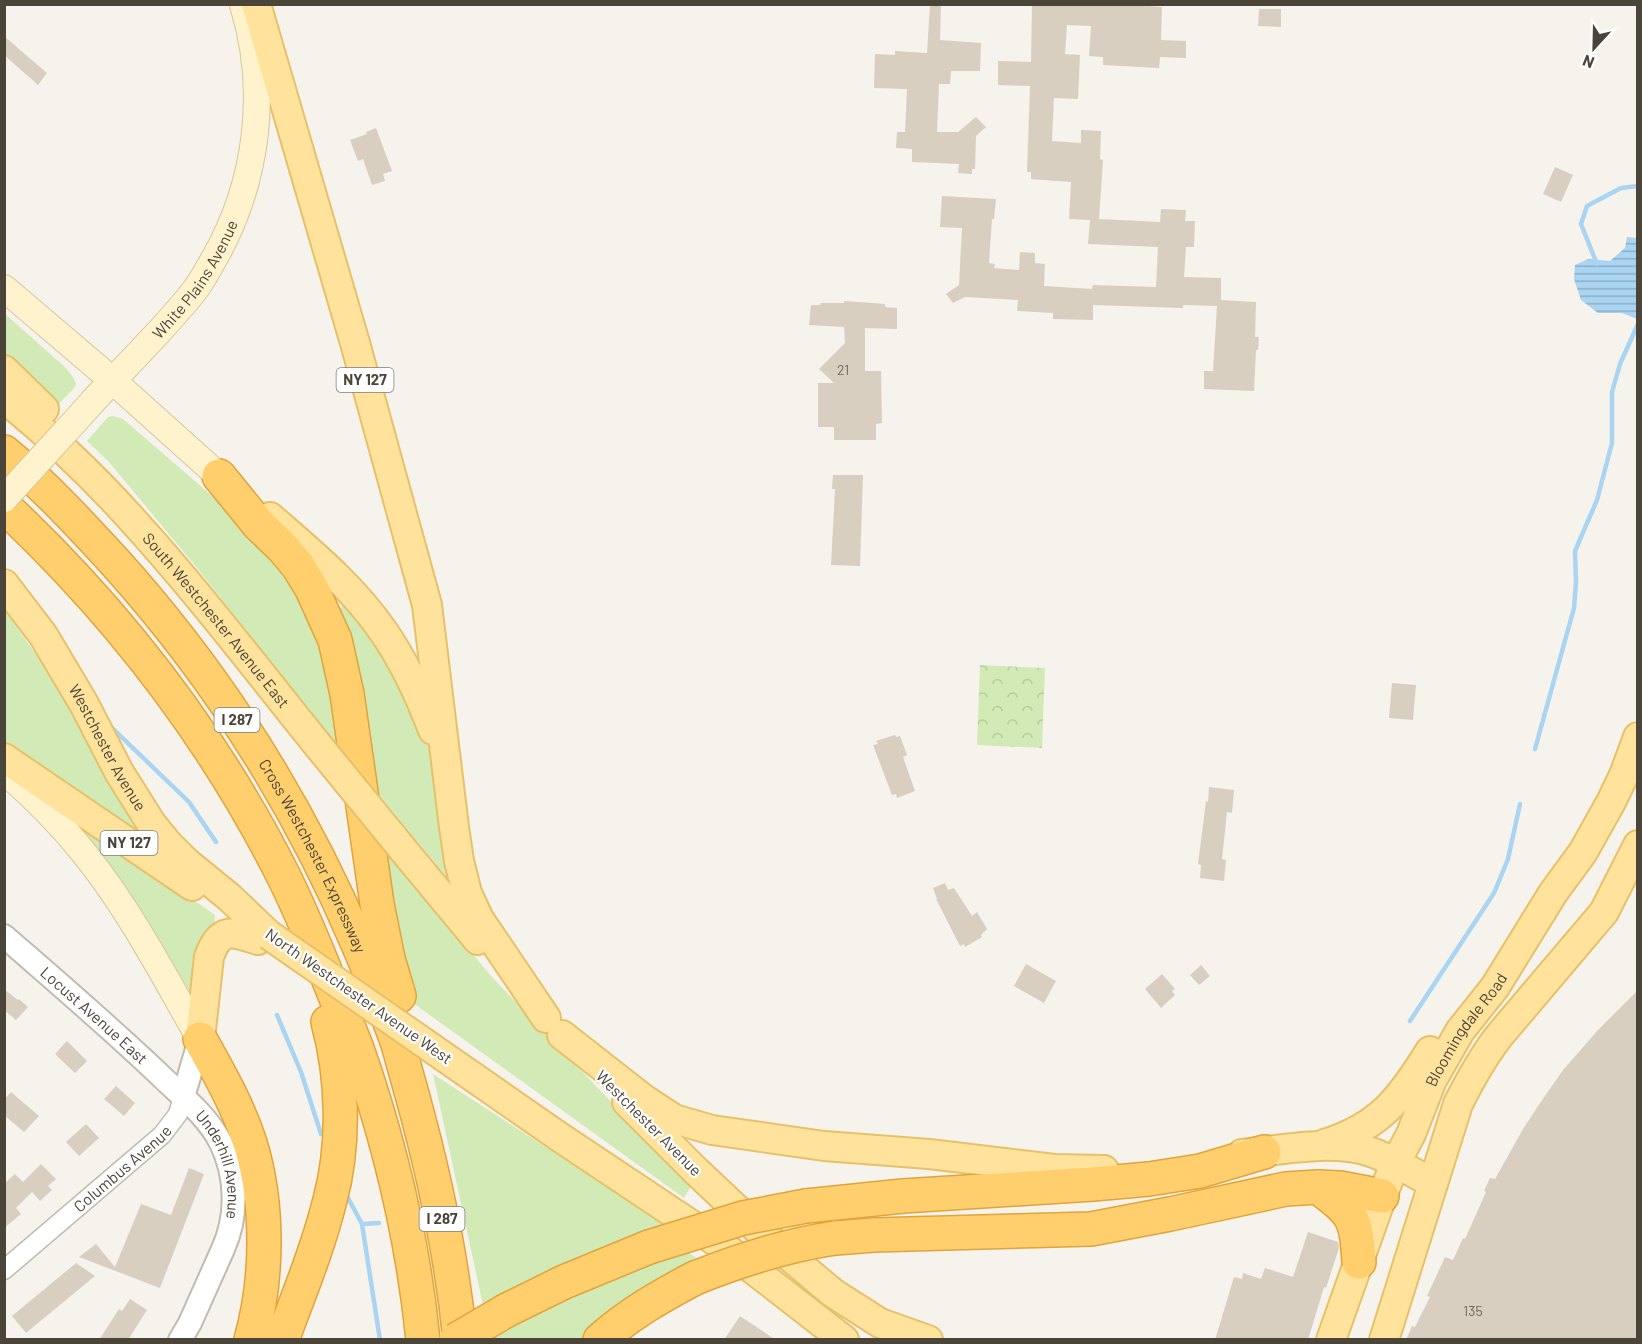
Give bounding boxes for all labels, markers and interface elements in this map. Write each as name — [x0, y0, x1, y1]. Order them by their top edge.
north arrow — [1564, 18, 1624, 78]
text: N — [1580, 52, 1597, 73]
street label: White Plains Avenue — [148, 217, 241, 342]
house number: 21 — [837, 361, 849, 378]
road number: NY 127 — [336, 368, 394, 392]
street label: South Westchester Avenue East — [139, 528, 294, 711]
street label: Westchester Avenue — [65, 680, 151, 814]
road number: I 287 — [214, 708, 260, 732]
street label: Cross Westchester Expressway — [256, 755, 371, 956]
road number: NY 127 — [100, 831, 158, 855]
street label: North Westchester Avenue West — [262, 924, 456, 1067]
street label: Locust Avenue East — [37, 962, 152, 1068]
street label: Bloomingdale Road — [1421, 969, 1510, 1089]
street label: Westchester Avenue — [593, 1066, 706, 1179]
street label: Underhill Avenue — [192, 1106, 244, 1221]
street label: Columbus Avenue — [69, 1121, 175, 1215]
road number: I 287 — [420, 1207, 464, 1231]
house number: 135 — [1463, 1302, 1483, 1319]

